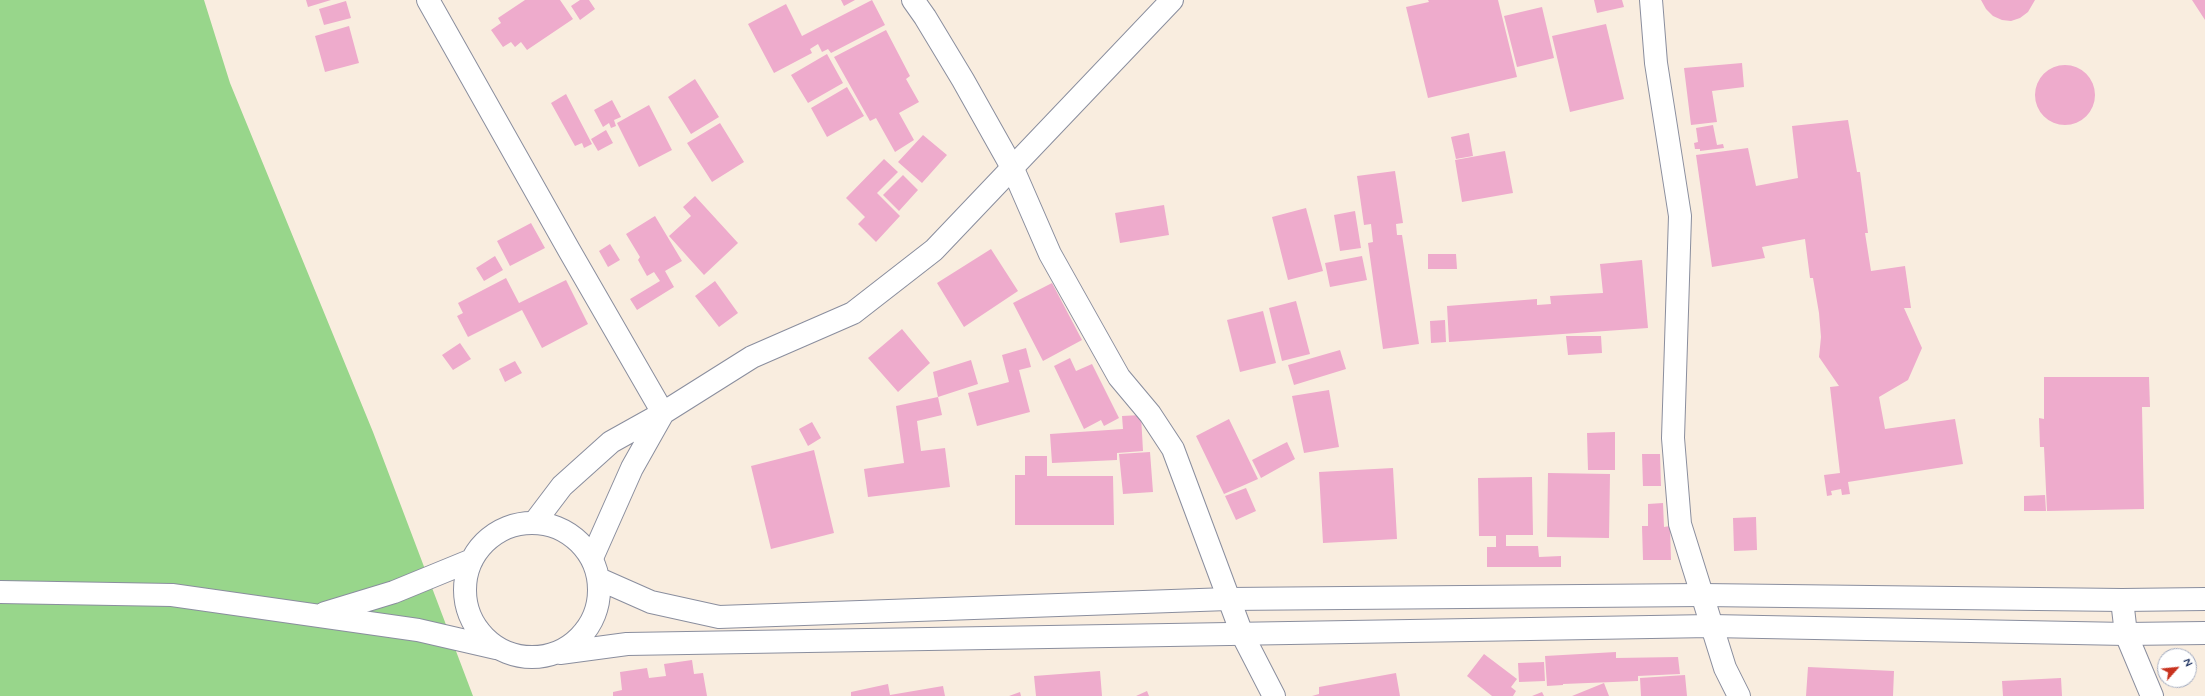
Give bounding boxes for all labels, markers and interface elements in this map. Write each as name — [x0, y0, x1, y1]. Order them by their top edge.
north arrow — [2157, 648, 2197, 688]
text: N — [2179, 657, 2195, 669]

